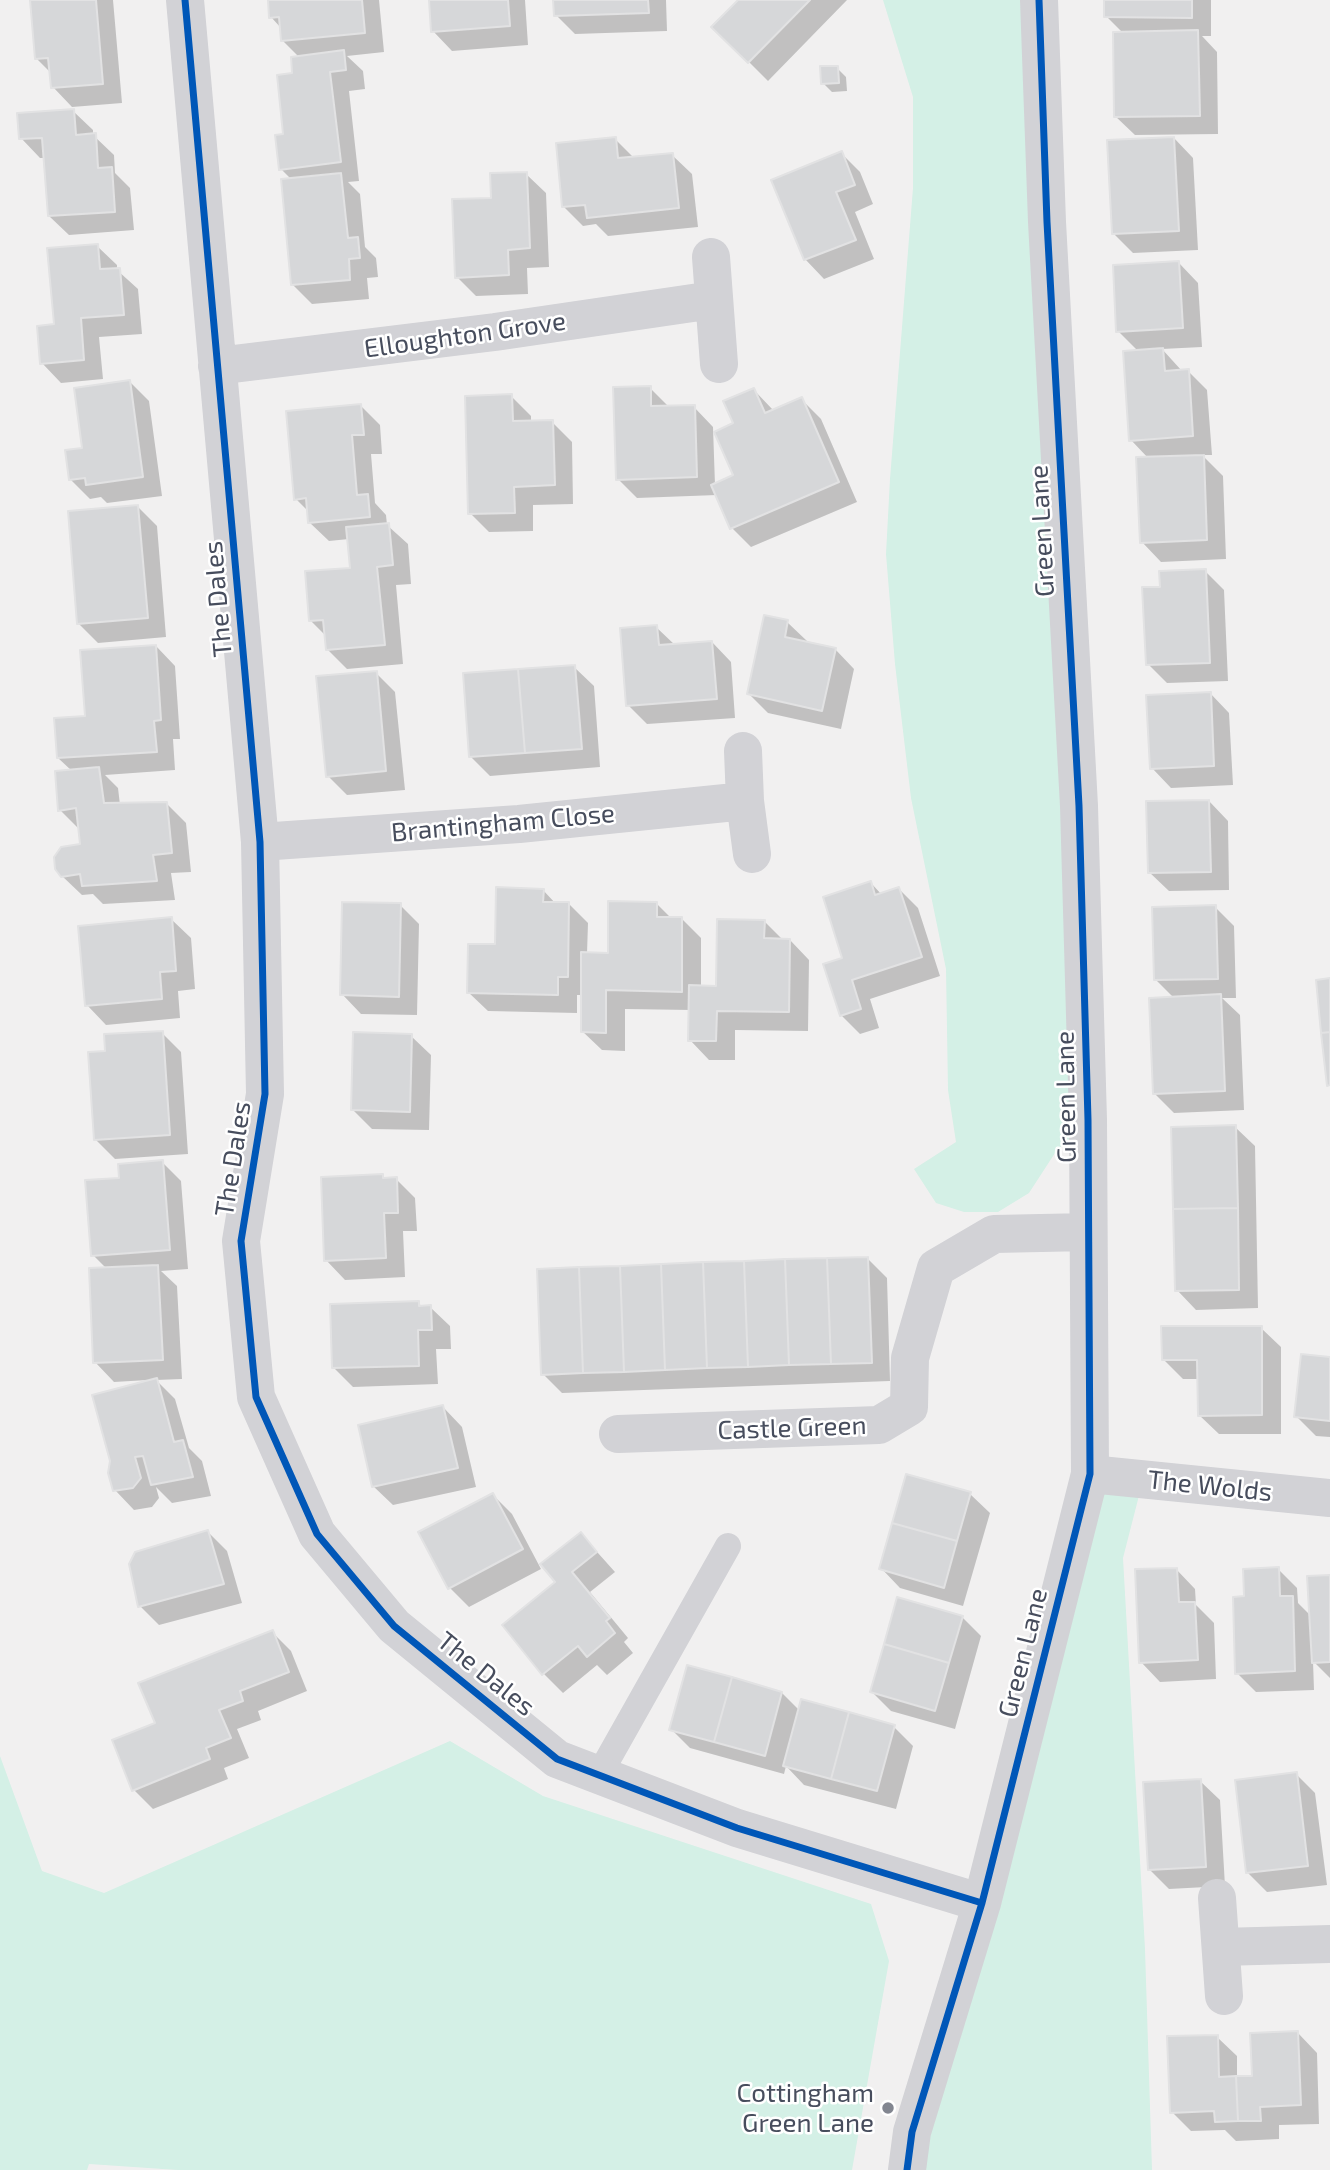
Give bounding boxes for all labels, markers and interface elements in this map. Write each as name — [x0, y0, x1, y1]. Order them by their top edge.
street label: Elloughton Grove — [362, 305, 568, 365]
street label: Green Lane — [1023, 464, 1061, 598]
street label: The Dales — [197, 540, 239, 658]
street label: Brantingham Close — [390, 798, 616, 848]
street label: Green Lane — [1049, 1031, 1083, 1163]
street label: The Dales — [208, 1099, 258, 1219]
street label: Castle Green — [717, 1410, 867, 1446]
street label: The Wolds — [1146, 1464, 1274, 1508]
street label: Green Lane — [992, 1585, 1054, 1721]
street label: The Dales — [431, 1625, 541, 1723]
place label: Cottingham Green Lane — [736, 2077, 874, 2138]
marker: Cottingham Green Lane — [880, 2100, 896, 2116]

